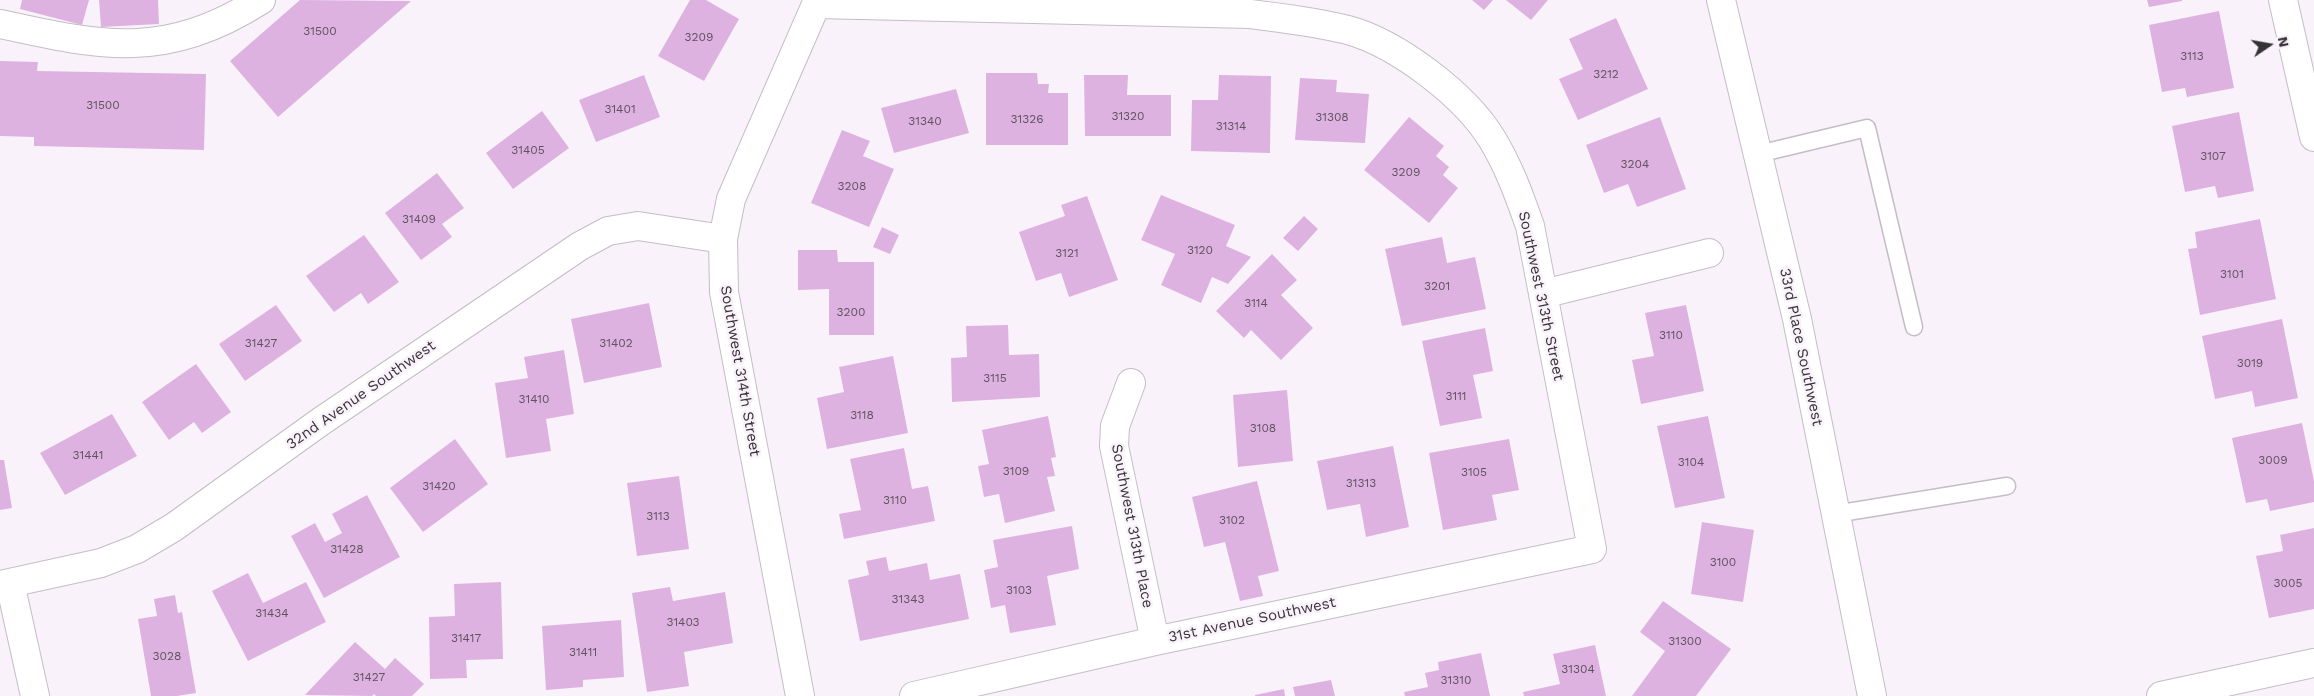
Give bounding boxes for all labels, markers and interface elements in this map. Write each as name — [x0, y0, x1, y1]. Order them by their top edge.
north arrow — [2244, 20, 2294, 70]
house number: 31500 — [303, 24, 337, 38]
house number: 3209 — [685, 30, 713, 44]
text: N — [2275, 35, 2293, 49]
house number: 3113 — [2180, 49, 2204, 63]
house number: 3212 — [1593, 67, 1619, 81]
house number: 31500 — [86, 98, 120, 112]
house number: 31401 — [604, 102, 636, 116]
house number: 31320 — [1111, 109, 1145, 123]
house number: 31308 — [1315, 110, 1349, 124]
house number: 31326 — [1011, 112, 1043, 126]
house number: 31340 — [908, 114, 942, 128]
house number: 31314 — [1216, 119, 1246, 133]
house number: 31405 — [511, 143, 545, 157]
house number: 3107 — [2200, 149, 2226, 163]
house number: 3204 — [1621, 157, 1649, 171]
house number: 3209 — [1392, 165, 1420, 179]
house number: 3208 — [838, 179, 866, 193]
street label: Southwest 313th Street — [1514, 210, 1568, 382]
house number: 31409 — [402, 212, 436, 226]
house number: 3120 — [1187, 243, 1213, 257]
house number: 3121 — [1055, 246, 1079, 260]
street label: 33rd Place Southwest — [1775, 267, 1827, 427]
house number: 3101 — [2220, 267, 2244, 281]
house number: 3201 — [1424, 279, 1450, 293]
street label: Southwest 314th Street — [716, 284, 764, 458]
house number: 3114 — [1244, 296, 1268, 310]
house number: 3200 — [837, 305, 865, 319]
house number: 3110 — [1659, 328, 1683, 342]
house number: 31427 — [245, 336, 277, 350]
house number: 31402 — [599, 336, 633, 350]
street label: 32nd Avenue Southwest — [283, 337, 439, 453]
house number: 3019 — [2237, 356, 2263, 370]
house number: 3115 — [983, 371, 1007, 385]
house number: 3111 — [1445, 389, 1467, 403]
house number: 31410 — [519, 392, 549, 406]
house number: 3118 — [850, 408, 874, 422]
house number: 3108 — [1250, 421, 1276, 435]
street label: Southwest 313th Place — [1107, 442, 1157, 610]
house number: 31441 — [73, 448, 103, 462]
house number: 3009 — [2258, 453, 2288, 467]
house number: 3104 — [1678, 455, 1704, 469]
house number: 3109 — [1003, 464, 1029, 478]
house number: 3105 — [1461, 465, 1487, 479]
house number: 31313 — [1346, 476, 1376, 490]
house number: 31420 — [422, 479, 456, 493]
house number: 3110 — [883, 493, 907, 507]
house number: 3113 — [646, 509, 670, 523]
house number: 3102 — [1219, 513, 1245, 527]
house number: 31428 — [330, 542, 364, 556]
house number: 3100 — [1710, 555, 1736, 569]
house number: 3005 — [2274, 576, 2302, 590]
house number: 3103 — [1006, 583, 1032, 597]
house number: 31343 — [892, 592, 924, 606]
street label: 31st Avenue Southwest — [1167, 593, 1337, 647]
house number: 31434 — [255, 606, 289, 620]
house number: 31403 — [666, 615, 700, 629]
house number: 31417 — [451, 631, 481, 645]
house number: 31300 — [1668, 634, 1702, 648]
house number: 31411 — [569, 645, 597, 659]
house number: 3028 — [153, 649, 181, 663]
house number: 31304 — [1561, 662, 1595, 676]
house number: 31427 — [353, 670, 385, 684]
house number: 31310 — [1441, 673, 1471, 687]

